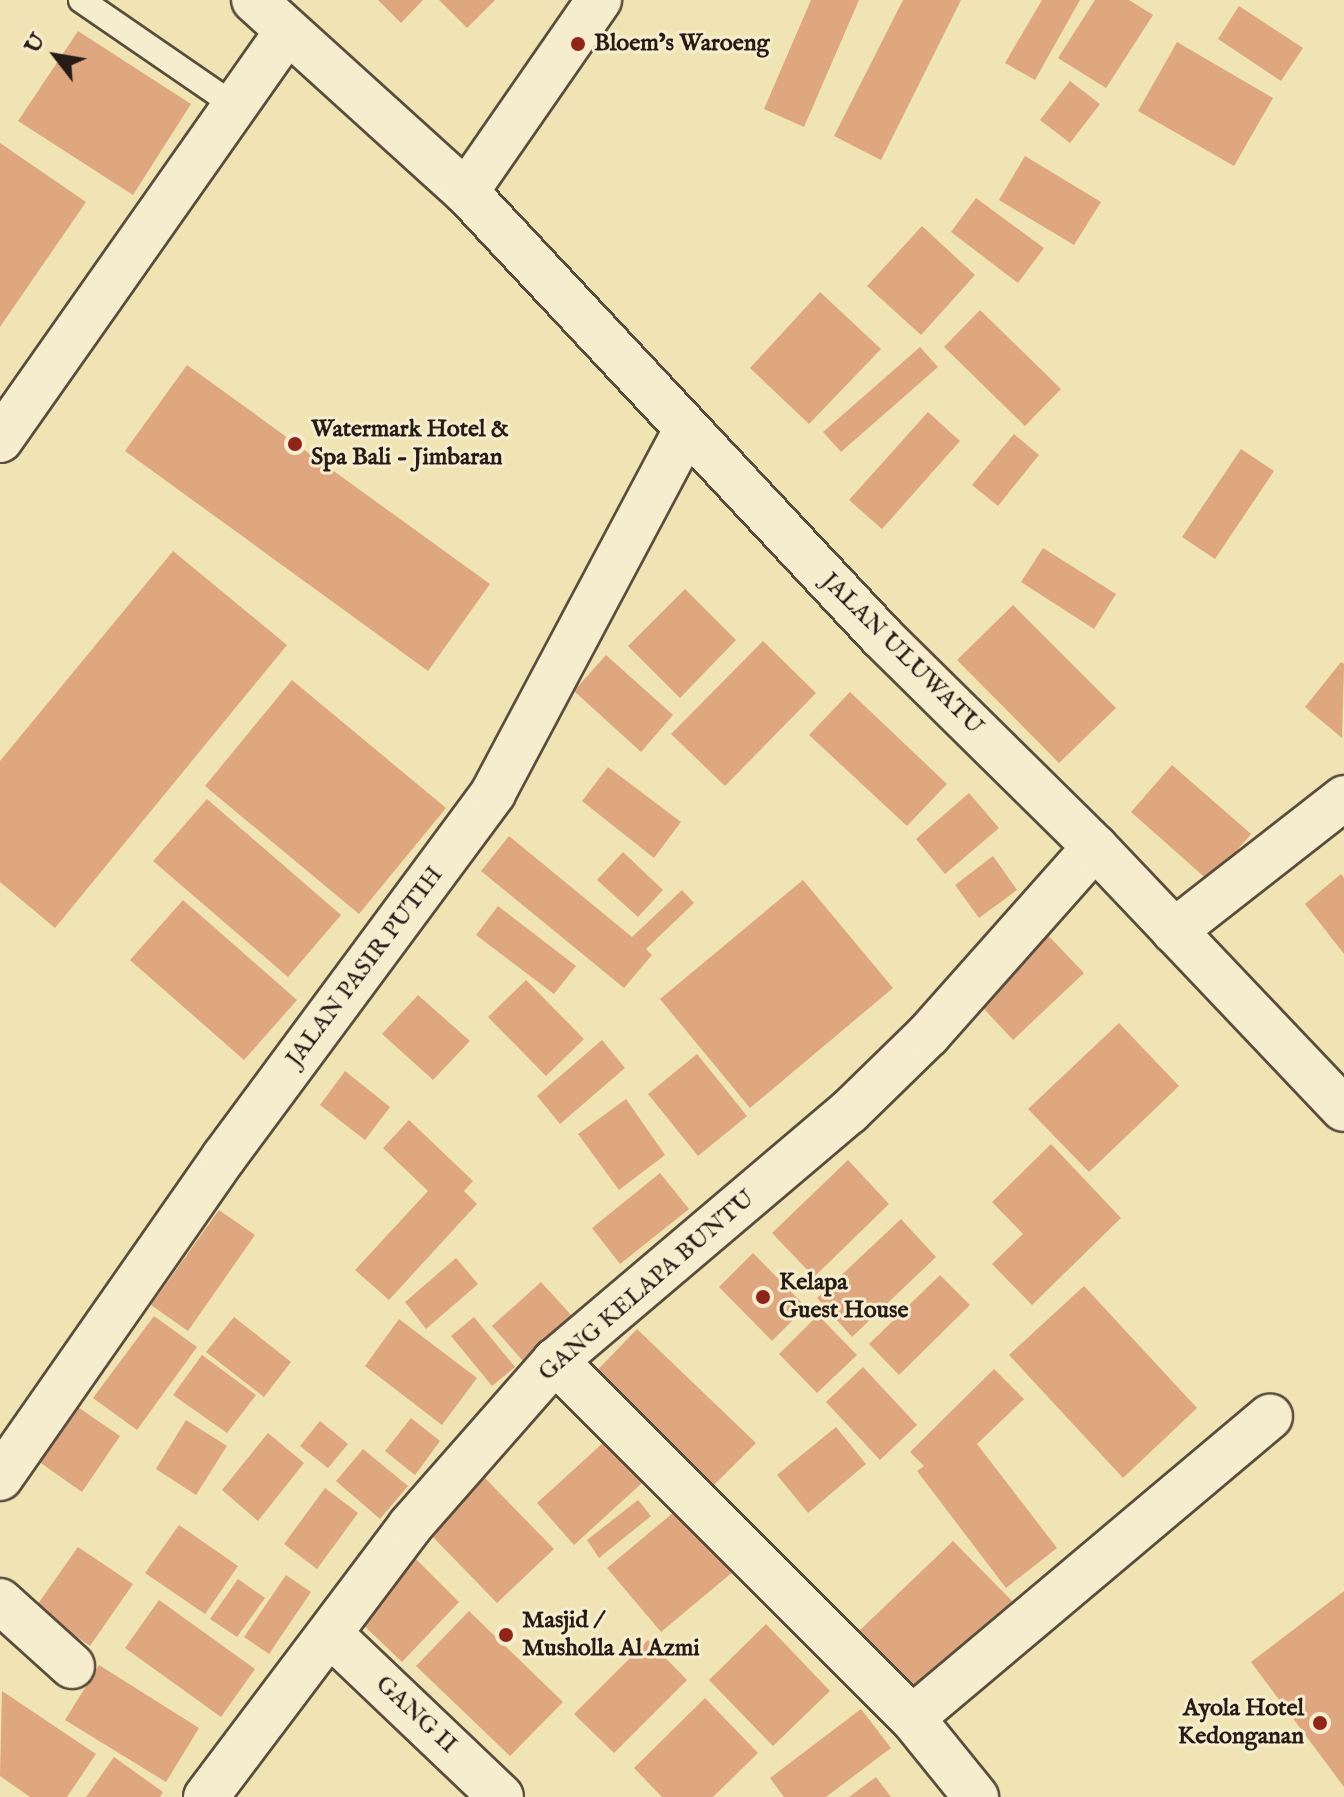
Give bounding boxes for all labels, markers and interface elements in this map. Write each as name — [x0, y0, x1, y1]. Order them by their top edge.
north arrow — [16, 16, 96, 96]
text: U — [19, 28, 52, 59]
place label: Bloem’s Waroeng — [594, 30, 770, 58]
marker: Bloem’s Waroeng — [569, 35, 587, 53]
place label: Watermark Hotel & Spa Bali - Jimbaran — [311, 416, 509, 472]
marker: Watermark Hotel & Spa Bali - Jimbaran — [286, 435, 304, 453]
street label: JALAN ULUWATU — [815, 567, 989, 741]
street label: JALAN PASIR PUTIH — [280, 861, 450, 1073]
street label: GANG KELAPA BUNTU — [533, 1184, 761, 1388]
place label: Kelapa Guest House — [779, 1269, 908, 1325]
marker: Kelapa Guest House — [754, 1288, 772, 1306]
place label: Masjid / Musholla Al Azmi — [522, 1607, 700, 1663]
marker: Masjid / Musholla Al Azmi — [497, 1626, 515, 1644]
street label: GANG II — [369, 1670, 463, 1760]
place label: Ayola Hotel Kedonganan — [1178, 1695, 1304, 1751]
marker: Ayola Hotel Kedonganan — [1311, 1714, 1329, 1732]

